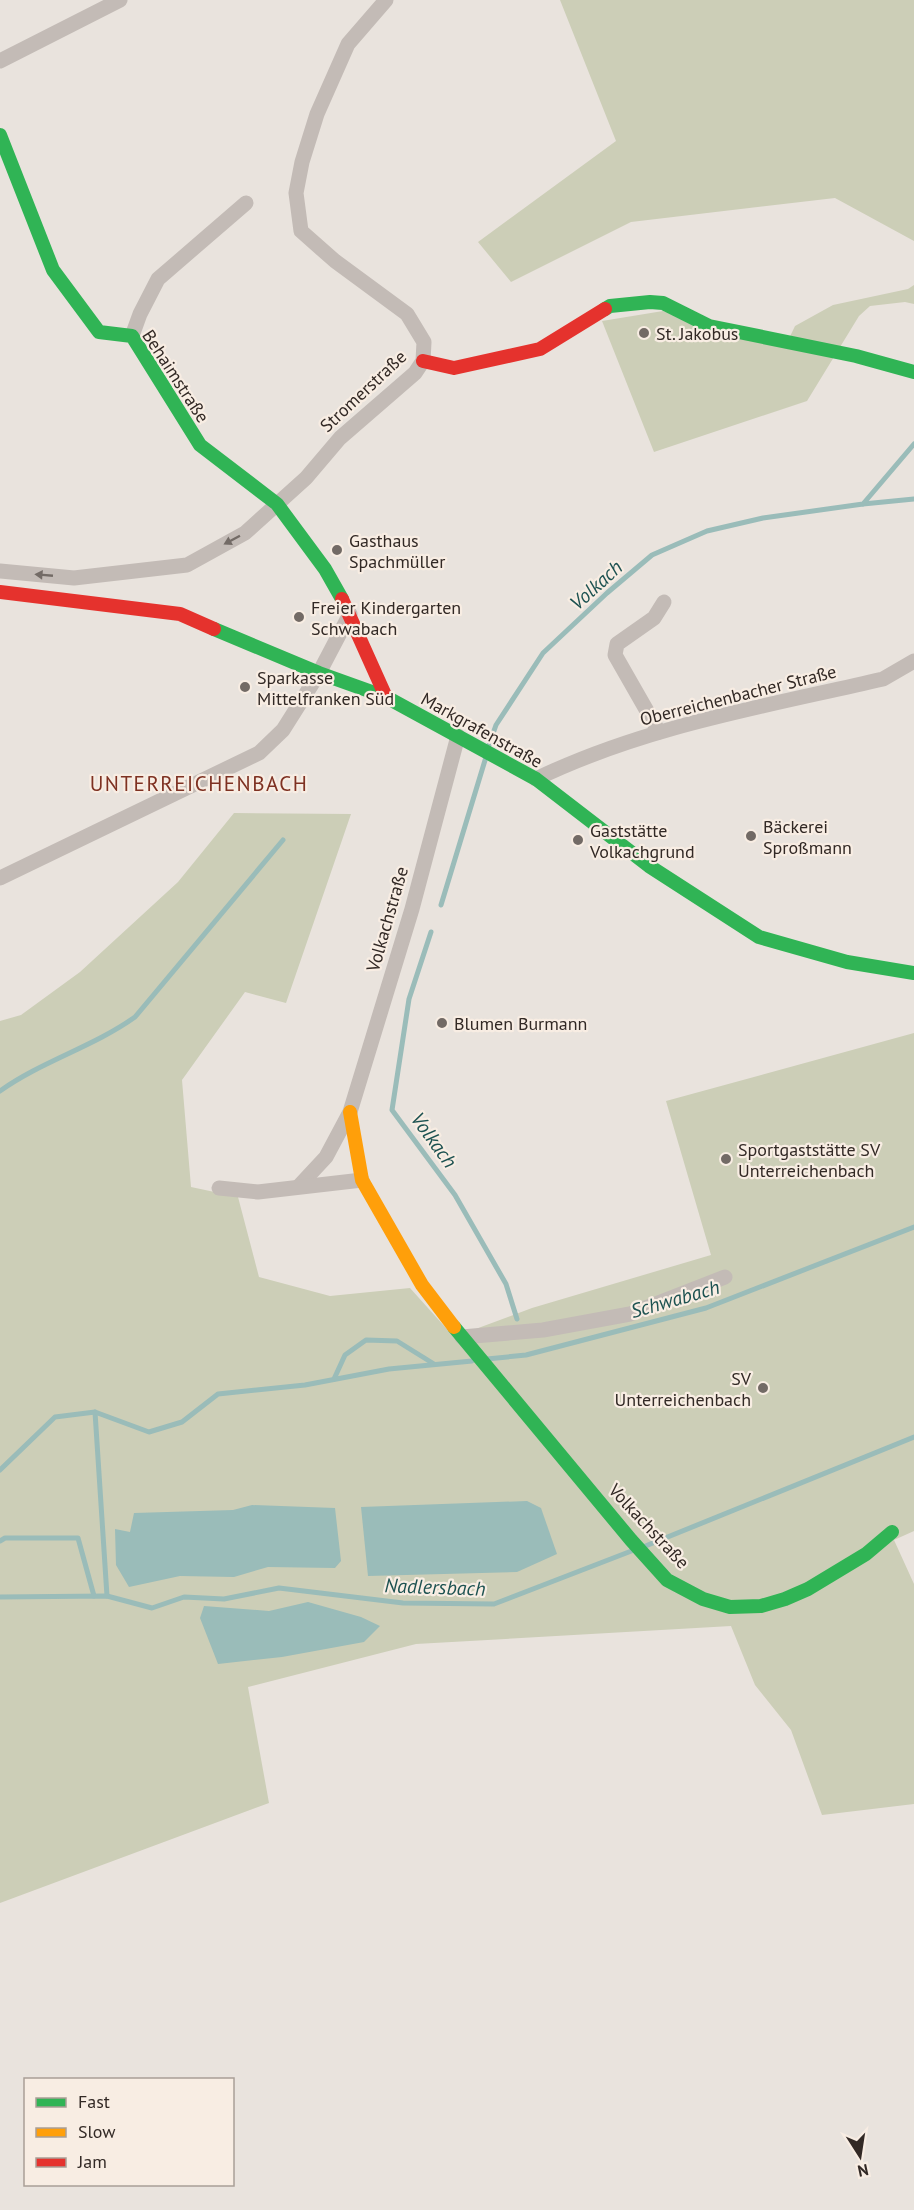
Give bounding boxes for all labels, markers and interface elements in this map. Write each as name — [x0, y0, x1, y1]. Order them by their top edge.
place label: St. Jakobus — [656, 322, 738, 345]
street label: Behaimstraße — [137, 325, 215, 427]
marker: St. Jakobus — [637, 326, 651, 340]
street label: Stromerstraße — [315, 345, 411, 437]
place label: Gasthaus Spachmüller — [349, 529, 445, 573]
one-way arrow — [223, 535, 240, 545]
marker: Gasthaus Spachmüller — [330, 543, 344, 557]
water label: Volkach — [564, 554, 628, 616]
one-way arrow — [34, 570, 53, 580]
place label: Freier Kindergarten Schwabach — [311, 596, 461, 640]
marker: Freier Kindergarten Schwabach — [292, 610, 306, 624]
street label: Oberreichenbacher Straße — [637, 659, 839, 731]
place label: Sparkasse Mittelfranken Süd — [257, 666, 394, 710]
marker: Sparkasse Mittelfranken Süd — [238, 680, 252, 694]
street label: Markgrafenstraße — [417, 687, 547, 773]
district label: UNTERREICHENBACH — [90, 770, 308, 797]
place label: Bäckerei Sproßmann — [763, 815, 852, 859]
place label: Gaststätte Volkachgrund — [589, 819, 695, 863]
marker: Bäckerei Sproßmann — [744, 829, 758, 843]
marker: Gaststätte Volkachgrund — [571, 833, 585, 847]
street label: Volkachstraße — [361, 864, 413, 975]
place label: Blumen Burmann — [454, 1012, 587, 1035]
marker: Blumen Burmann — [435, 1016, 449, 1030]
water label: Volkach — [405, 1107, 463, 1173]
place label: Sportgaststätte SV Unterreichenbach — [738, 1138, 881, 1182]
marker: Sportgaststätte SV Unterreichenbach — [719, 1152, 733, 1166]
water label: Schwabach — [627, 1274, 723, 1324]
place label: SV Unterreichenbach — [615, 1367, 752, 1411]
marker: SV Unterreichenbach — [756, 1381, 770, 1395]
street label: Volkachstraße — [603, 1478, 694, 1573]
water label: Nadlersbach — [384, 1572, 486, 1602]
legend — [24, 2078, 234, 2186]
text: Fast — [78, 2090, 110, 2113]
text: Slow — [78, 2120, 116, 2143]
north arrow — [830, 2126, 890, 2186]
text: Jam — [77, 2150, 107, 2173]
text: N — [856, 2160, 870, 2182]

